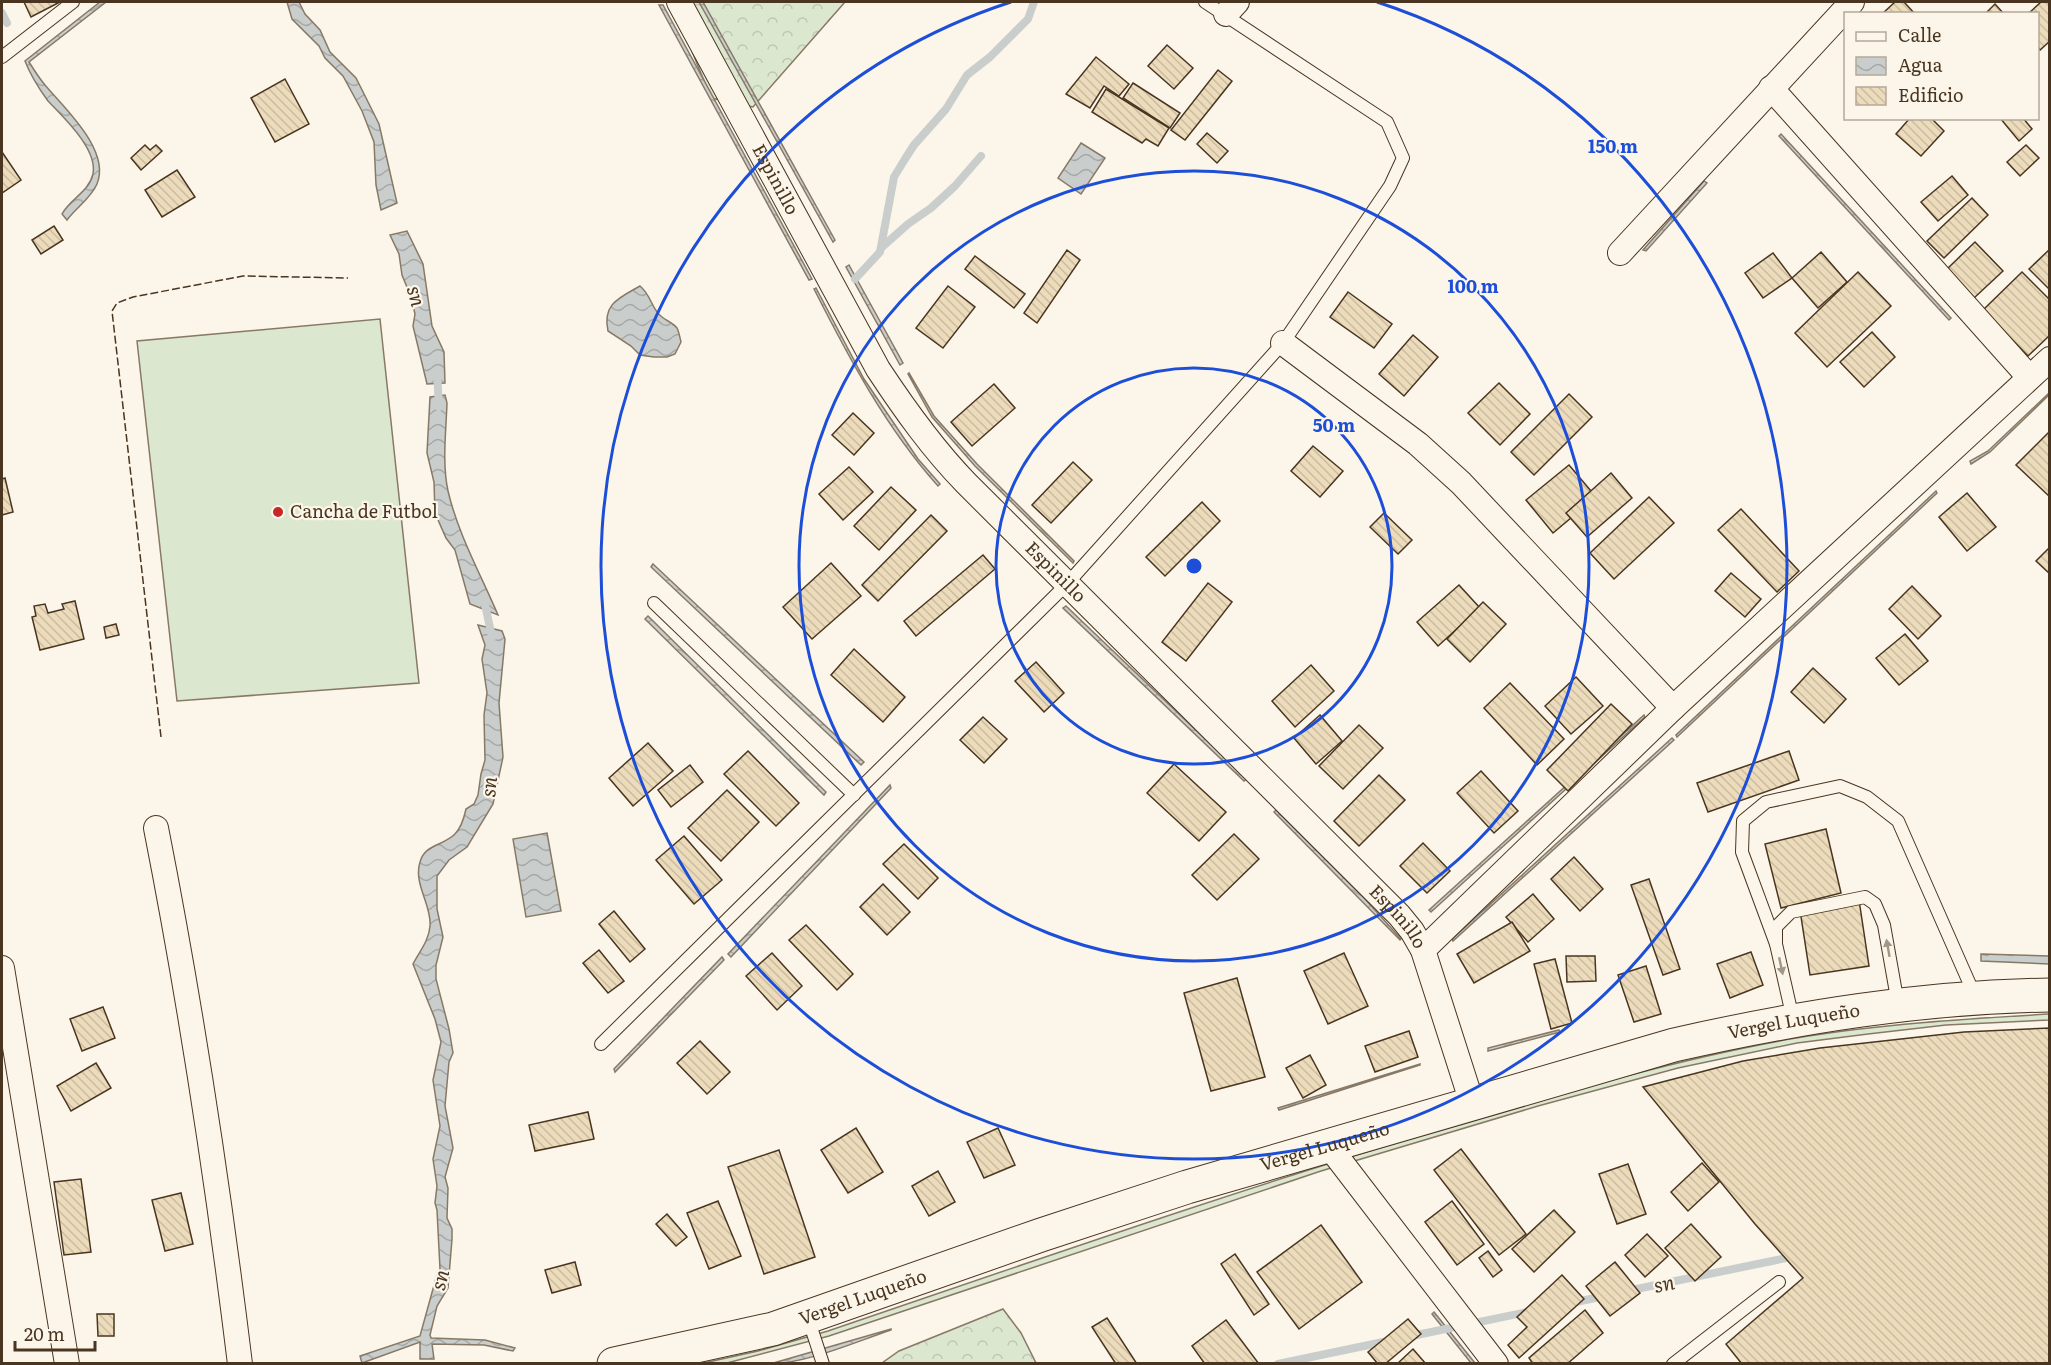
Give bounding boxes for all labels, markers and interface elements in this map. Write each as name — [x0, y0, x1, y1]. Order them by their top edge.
legend — [1844, 12, 2039, 120]
text: Calle — [1898, 21, 1941, 48]
text: Agua — [1898, 51, 1943, 78]
text: Edificio — [1898, 81, 1964, 108]
text: 150 m — [1588, 132, 1638, 159]
street label: Espinillo — [746, 139, 807, 219]
text: 100 m — [1447, 272, 1499, 299]
water label: sn — [401, 281, 435, 310]
text: 50 m — [1313, 411, 1355, 438]
place label: Cancha de Futbol — [290, 497, 438, 524]
marker: Cancha de Futbol — [271, 505, 285, 519]
street label: Espinillo — [1020, 534, 1093, 608]
centre of rings — [1184, 556, 1204, 576]
water label: sn — [471, 775, 503, 799]
street label: Espinillo — [1364, 878, 1434, 953]
one-way arrow — [1883, 938, 1892, 957]
one-way arrow — [1777, 957, 1786, 976]
street label: Vergel Luqueño — [1725, 995, 1862, 1045]
street label: Vergel Luqueño — [1256, 1114, 1392, 1177]
street label: Vergel Luqueño — [795, 1261, 930, 1331]
water label: sn — [1650, 1265, 1677, 1299]
water label: sn — [421, 1266, 455, 1293]
scale bar — [15, 1314, 94, 1352]
text: 20 m — [24, 1320, 65, 1347]

